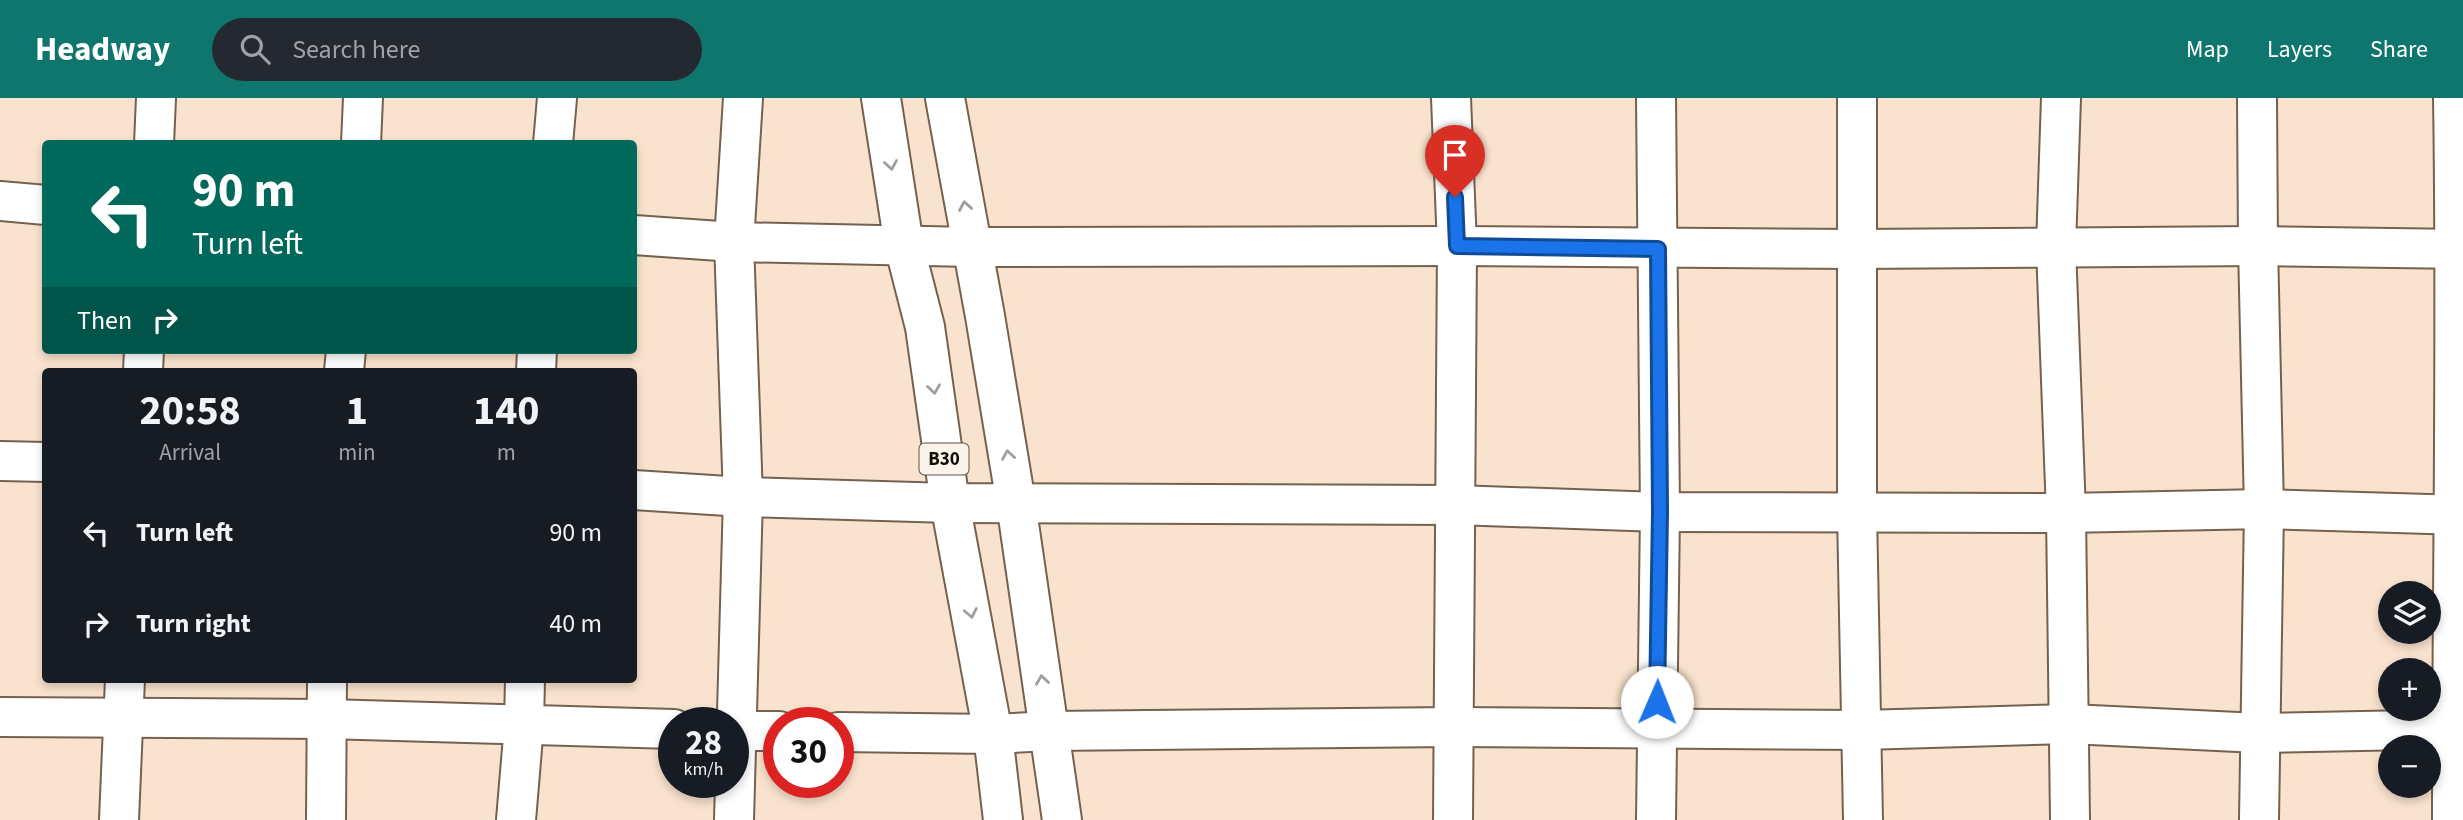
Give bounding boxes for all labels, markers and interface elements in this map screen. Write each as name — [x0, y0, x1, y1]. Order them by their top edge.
search box — [212, 18, 702, 81]
text: Headway — [35, 26, 170, 73]
icon: search — [236, 30, 274, 68]
text: Search here — [292, 31, 420, 68]
text: Map — [2186, 32, 2229, 67]
text: Layers — [2267, 32, 2332, 67]
text: Share — [2370, 32, 2428, 67]
pin — [1425, 125, 1485, 197]
icon: arrive — [1436, 136, 1474, 174]
text: 90 m — [192, 156, 296, 226]
one-way arrow — [883, 159, 898, 171]
icon: left — [77, 168, 168, 259]
one-way arrow — [958, 201, 973, 212]
text: Turn left — [192, 221, 303, 267]
icon: right — [146, 301, 184, 339]
text: Then — [77, 302, 132, 339]
text: 20:58 — [139, 381, 241, 441]
text: 1 — [346, 381, 368, 441]
text: 140 — [473, 381, 540, 441]
one-way arrow — [926, 383, 941, 394]
text: Arrival — [159, 436, 221, 469]
text: min — [338, 436, 376, 469]
text: m — [497, 436, 516, 469]
road number: B30 — [920, 444, 968, 474]
one-way arrow — [1001, 449, 1016, 461]
icon: left — [77, 514, 115, 552]
text: Turn left — [136, 514, 233, 551]
text: 90 m — [549, 514, 602, 551]
map controls — [2378, 581, 2441, 798]
button: layers — [2378, 581, 2441, 644]
icon: right — [77, 605, 115, 643]
text: Turn right — [136, 605, 251, 642]
text: 40 m — [549, 605, 602, 642]
one-way arrow — [963, 607, 978, 619]
button: + — [2378, 658, 2441, 721]
position arrow — [1620, 665, 1694, 739]
one-way arrow — [1035, 674, 1050, 686]
speed limit sign: 30 — [763, 707, 854, 798]
text: 28 — [685, 718, 722, 768]
button: − — [2378, 735, 2441, 798]
text: km/h — [684, 757, 723, 782]

